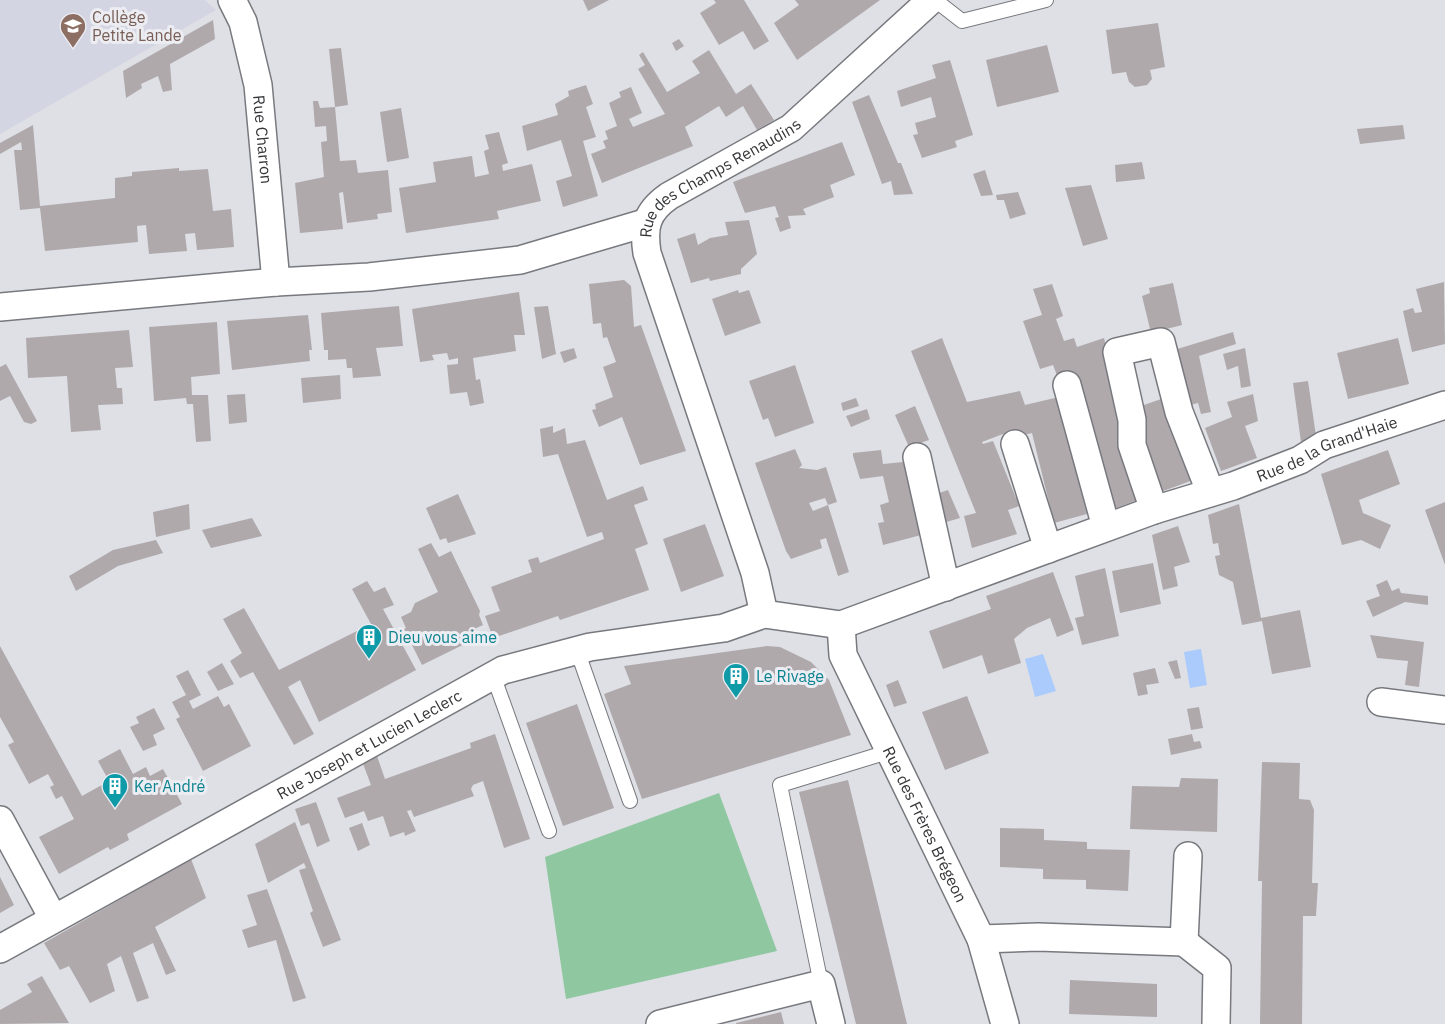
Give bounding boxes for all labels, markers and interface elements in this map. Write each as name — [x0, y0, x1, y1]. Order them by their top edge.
place label: Collège Petite Lande — [92, 7, 182, 45]
school or university icon: Collège Petite Lande — [58, 11, 88, 49]
street label: Rue Charron — [249, 94, 277, 185]
street label: Rue des Champs Renaudins — [635, 114, 805, 238]
street label: Rue de la Grand'Haie — [1253, 411, 1400, 486]
building icon: Dieu vous aime — [354, 622, 384, 660]
place label: Dieu vous aime — [388, 627, 497, 647]
building icon: Le Rivage — [721, 661, 751, 699]
place label: Le Rivage — [756, 666, 824, 686]
street label: Rue Joseph et Lucien Leclerc — [273, 685, 465, 804]
street label: Rue des Frères Brégeon — [879, 743, 972, 905]
building icon: Ker André — [100, 771, 130, 809]
place label: Ker André — [134, 776, 206, 796]

